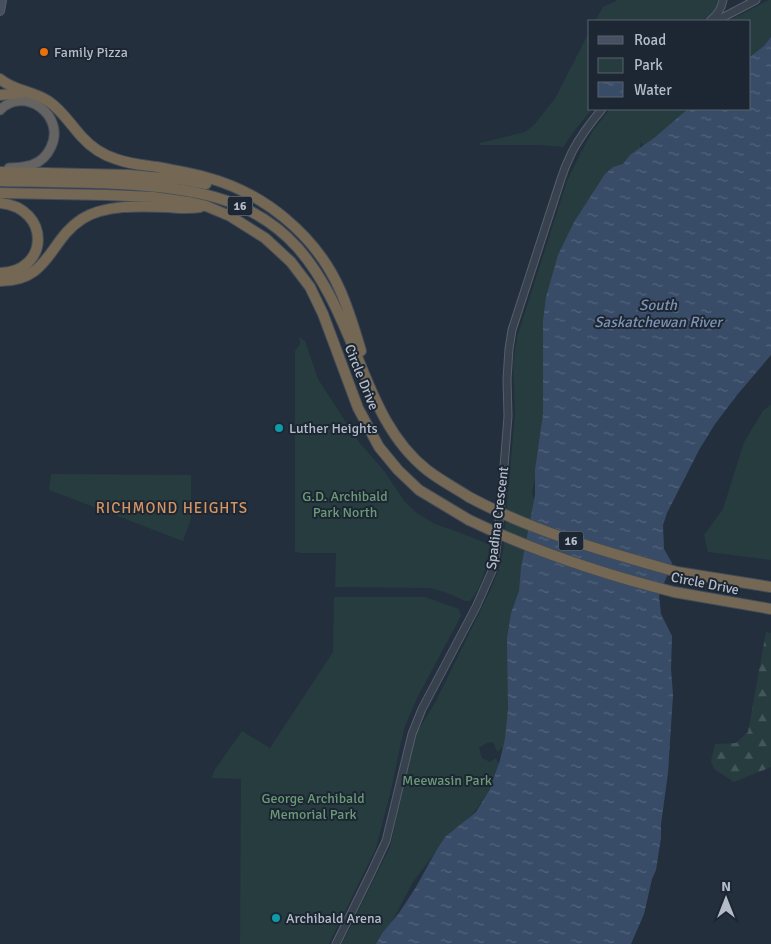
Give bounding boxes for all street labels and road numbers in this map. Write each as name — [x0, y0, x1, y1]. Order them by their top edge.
road number: 16 — [228, 197, 252, 216]
street label: Circle Drive — [341, 342, 382, 412]
street label: Spadina Crescent — [483, 465, 512, 571]
road number: 16 — [558, 532, 584, 550]
street label: Circle Drive — [669, 569, 740, 598]

